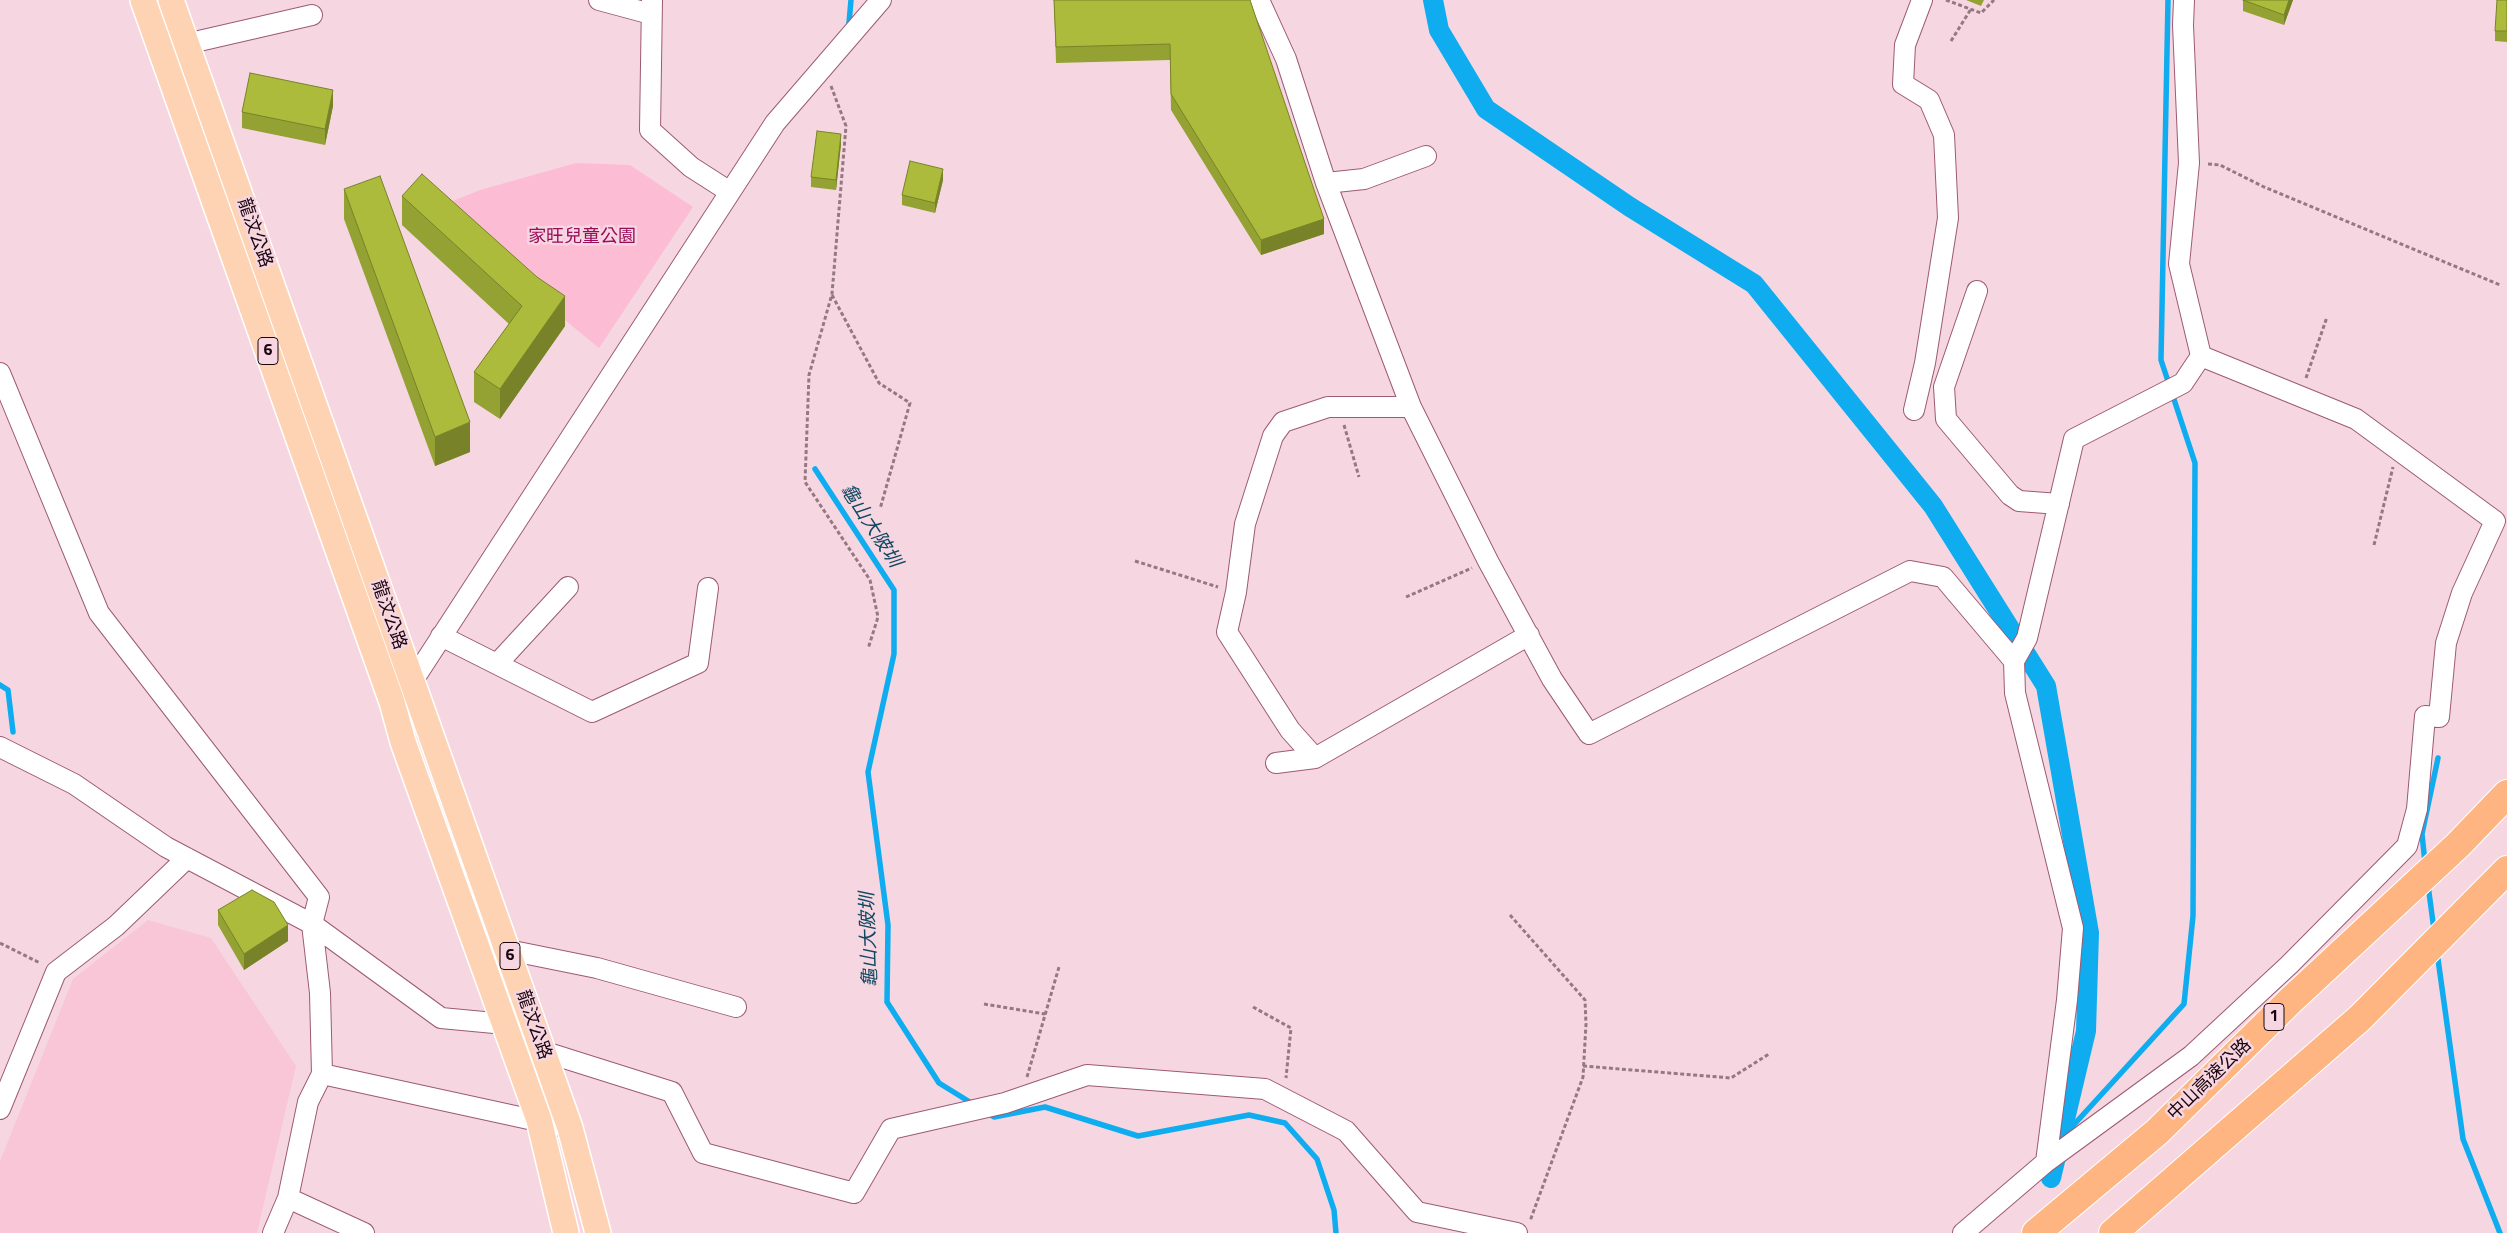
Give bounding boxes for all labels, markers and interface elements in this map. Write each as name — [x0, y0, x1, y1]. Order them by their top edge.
street label: 龍汶公路 — [232, 195, 276, 271]
park label: 家旺兒童公園 — [528, 227, 636, 249]
road number: 6 — [258, 338, 278, 364]
water label: 龜山大陂圳 — [835, 480, 905, 572]
street label: 龍汶公路 — [366, 577, 410, 653]
water label: 龜山大陂圳 — [857, 892, 883, 988]
road number: 6 — [500, 942, 520, 969]
street label: 龍汶公路 — [511, 987, 555, 1063]
road number: 1 — [2264, 1004, 2284, 1030]
street label: 中山高速公路 — [2164, 1035, 2256, 1125]

